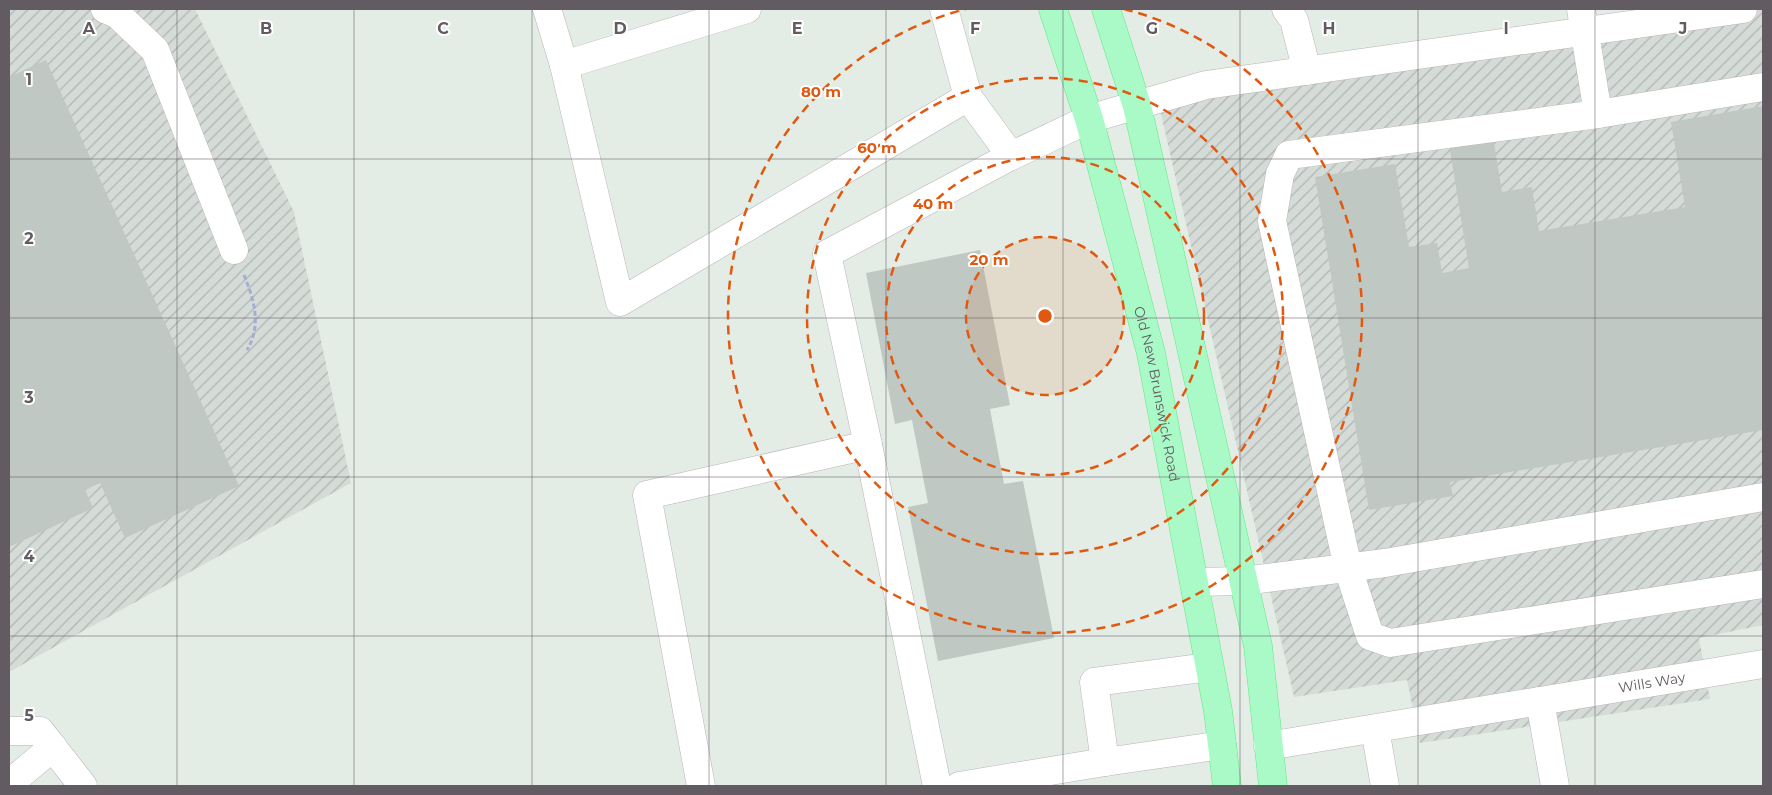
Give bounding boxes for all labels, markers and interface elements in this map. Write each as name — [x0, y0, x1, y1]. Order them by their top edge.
text: A — [82, 19, 96, 38]
text: B — [260, 19, 272, 38]
text: C — [437, 19, 449, 38]
text: D — [613, 19, 627, 38]
text: E — [792, 19, 802, 38]
text: F — [970, 19, 980, 38]
text: G — [1146, 19, 1158, 38]
text: H — [1323, 19, 1335, 38]
text: I — [1503, 19, 1509, 38]
text: J — [1678, 19, 1687, 38]
text: 1 — [26, 70, 32, 89]
text: 80 m — [801, 82, 841, 101]
text: 60 m — [857, 138, 897, 157]
text: 40 m — [913, 194, 953, 213]
text: 2 — [24, 229, 34, 248]
text: 20 m — [969, 250, 1009, 269]
street label: Old New Brunswick Road — [1130, 304, 1184, 483]
centre of rings — [1036, 307, 1054, 325]
text: 3 — [23, 388, 34, 407]
text: 4 — [23, 547, 35, 566]
street label: Wills Way — [1617, 668, 1687, 697]
text: 5 — [24, 706, 34, 725]

